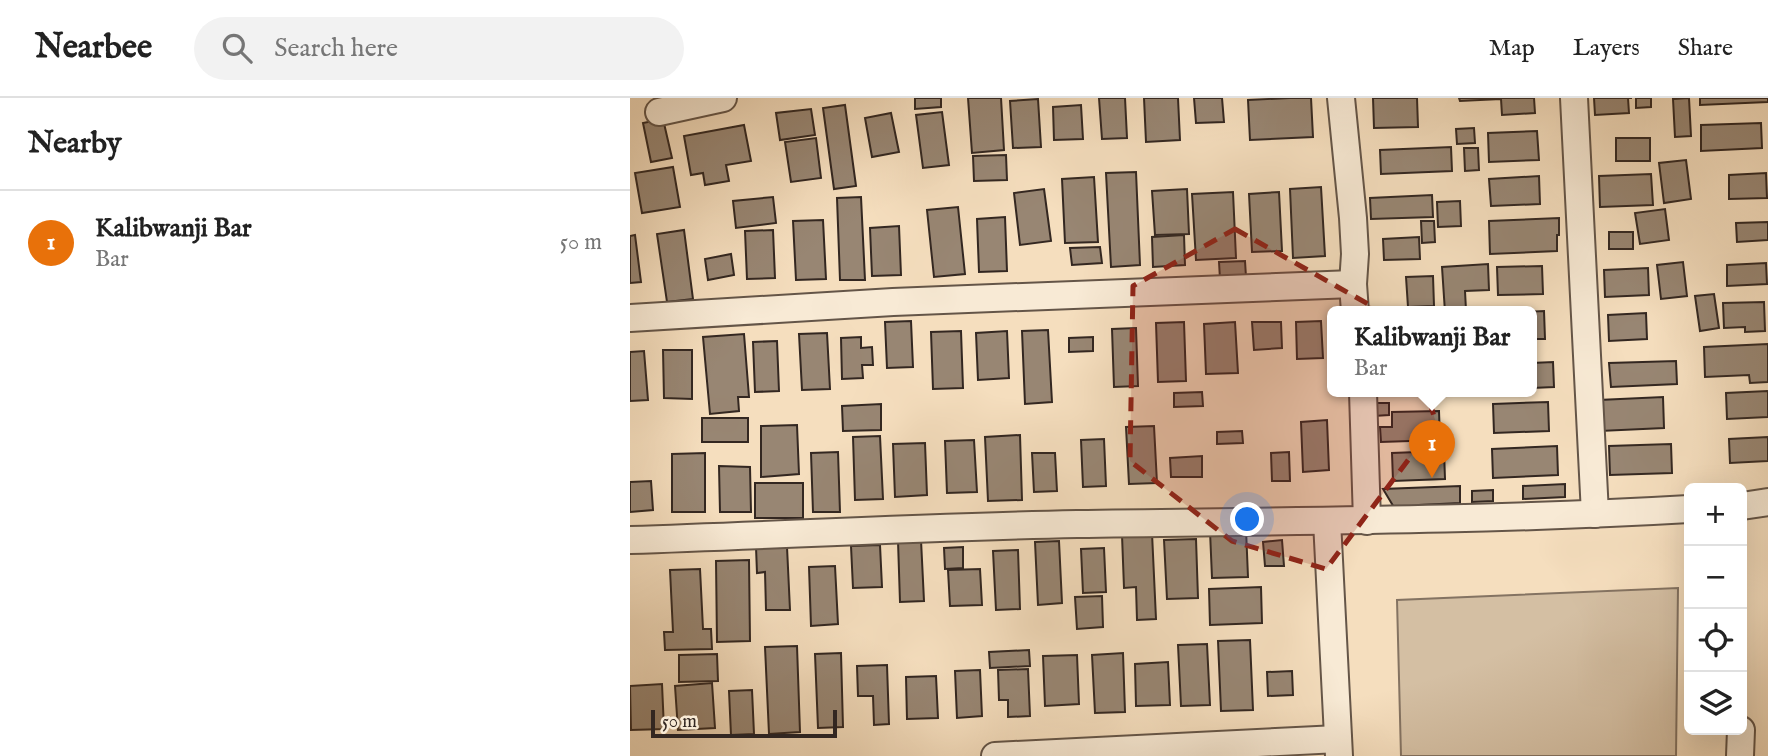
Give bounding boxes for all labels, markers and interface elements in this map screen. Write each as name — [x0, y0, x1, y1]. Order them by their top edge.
search box — [194, 17, 684, 80]
text: Nearbee — [35, 27, 152, 69]
icon: search — [218, 29, 256, 67]
text: Search here — [274, 32, 398, 65]
text: Map — [1489, 33, 1535, 64]
text: Layers — [1573, 33, 1640, 64]
text: Share — [1678, 33, 1733, 64]
text: Nearby — [28, 125, 121, 163]
text: Kalibwanji Bar — [95, 212, 251, 245]
text: 1 — [47, 228, 55, 257]
text: 50 m — [560, 228, 602, 257]
text: Bar — [95, 245, 129, 274]
popup — [1327, 306, 1537, 397]
text: Kalibwanji Bar — [1354, 321, 1510, 354]
text: Bar — [1354, 354, 1387, 383]
pin: 1 — [1409, 420, 1455, 478]
map controls — [1684, 483, 1747, 735]
button: + — [1684, 483, 1747, 546]
your location — [1230, 502, 1264, 536]
button: − — [1684, 546, 1747, 609]
button: locate — [1684, 609, 1747, 672]
button: layers — [1684, 672, 1747, 735]
scale bar — [651, 707, 836, 739]
text: 50 m — [662, 710, 697, 734]

